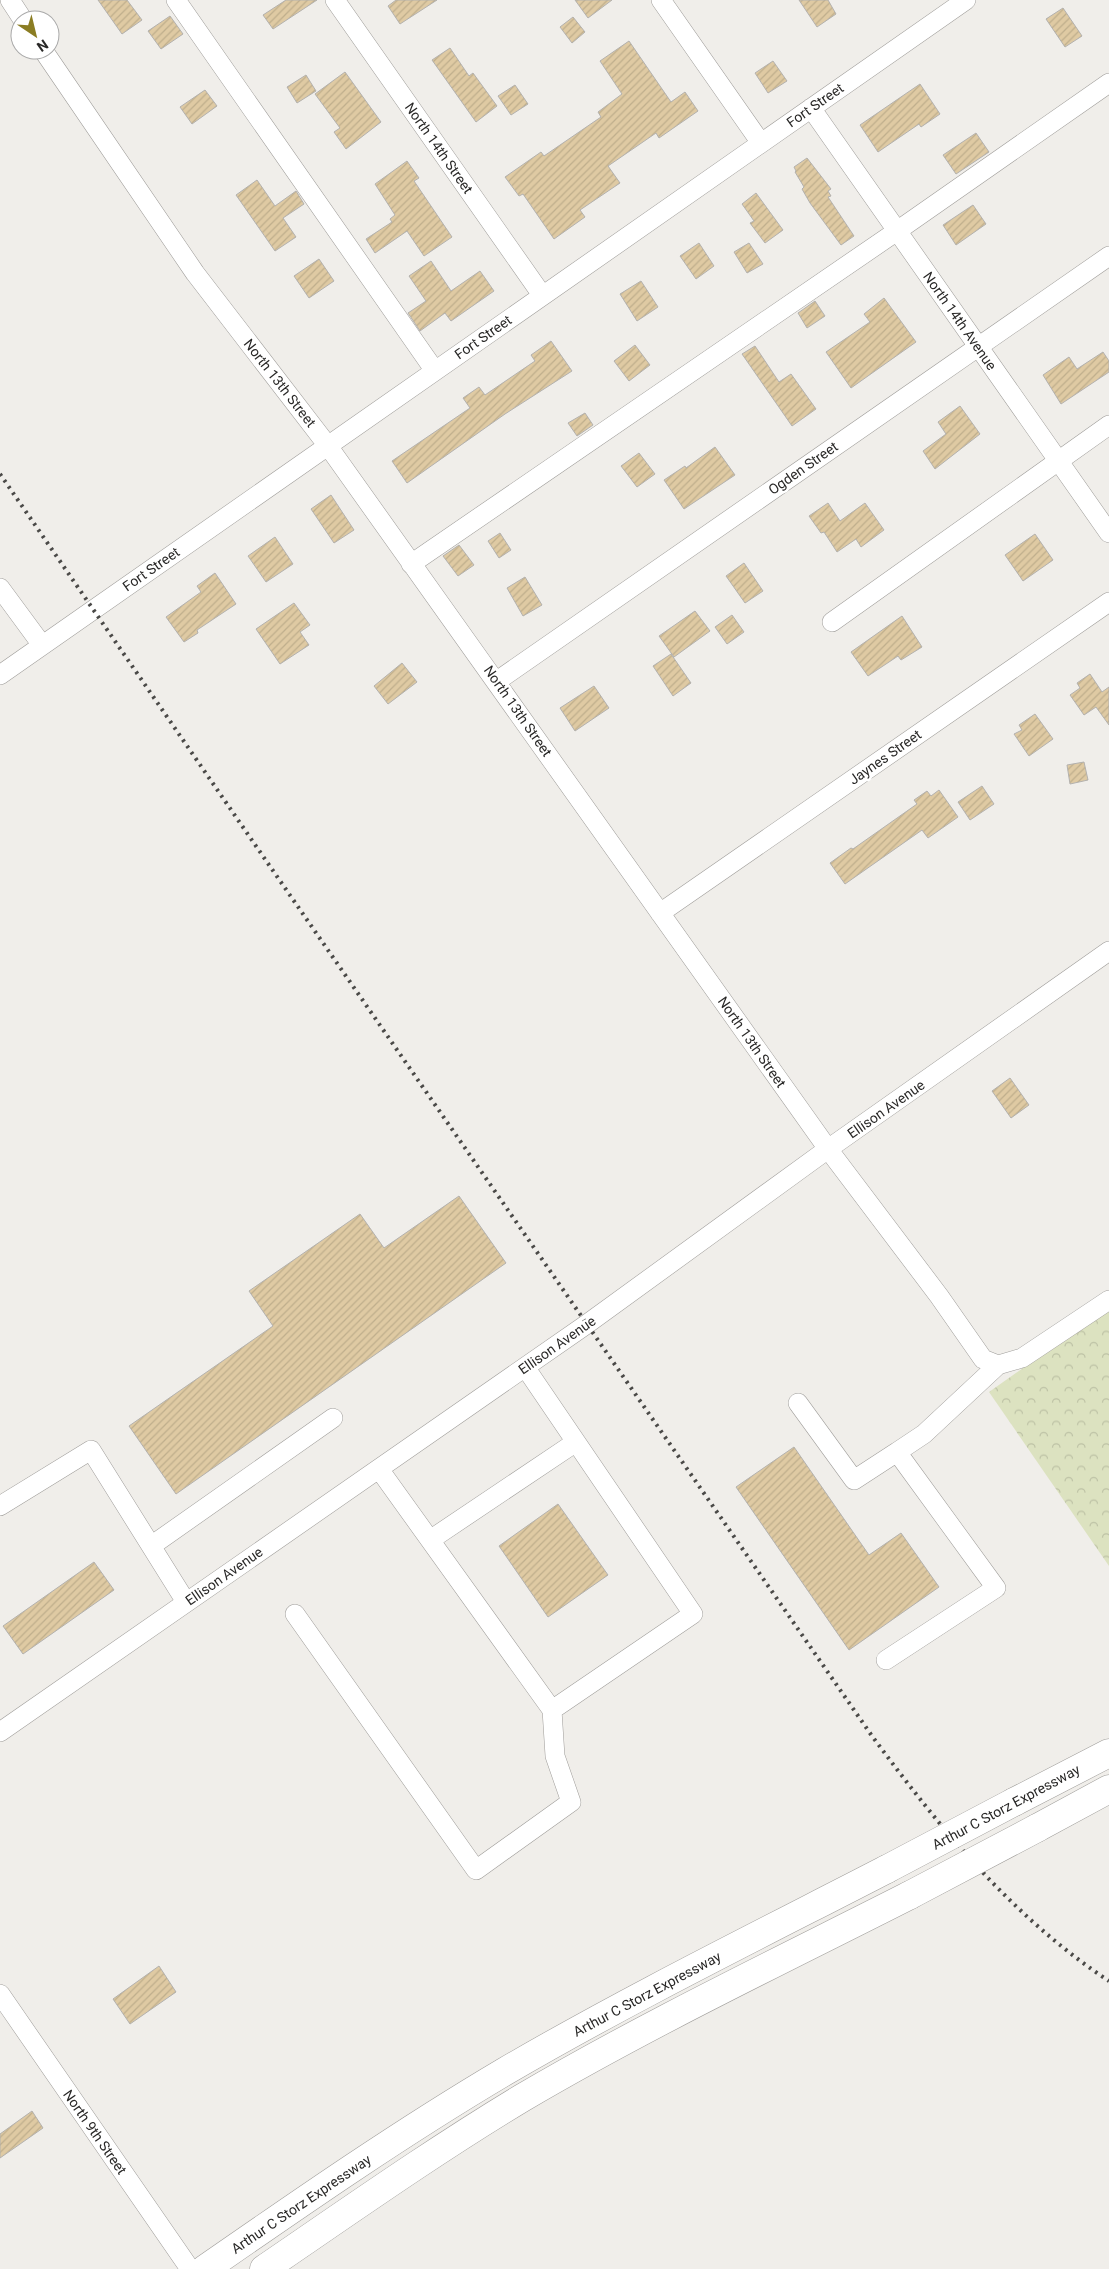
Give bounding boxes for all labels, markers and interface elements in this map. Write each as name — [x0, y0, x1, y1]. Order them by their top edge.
north arrow — [10, 10, 60, 60]
text: N — [34, 36, 51, 55]
street label: Fort Street — [784, 79, 847, 130]
street label: North 14th Street — [402, 99, 477, 197]
street label: North 14th Avenue — [920, 269, 1000, 373]
street label: Fort Street — [452, 311, 515, 362]
street label: North 13th Street — [241, 336, 320, 431]
street label: Ogden Street — [765, 438, 841, 498]
street label: Fort Street — [120, 543, 183, 594]
street label: North 13th Street — [481, 662, 556, 760]
street label: Jaynes Street — [846, 726, 925, 788]
street label: North 13th Street — [715, 993, 790, 1091]
street label: Ellison Avenue — [844, 1077, 928, 1141]
street label: Ellison Avenue — [515, 1313, 599, 1377]
street label: Ellison Avenue — [182, 1544, 266, 1608]
street label: Arthur C Storz Expressway — [929, 1761, 1083, 1853]
street label: Arthur C Storz Expressway — [570, 1948, 724, 2040]
street label: North 9th Street — [60, 2087, 130, 2178]
street label: Arthur C Storz Expressway — [228, 2151, 374, 2257]

